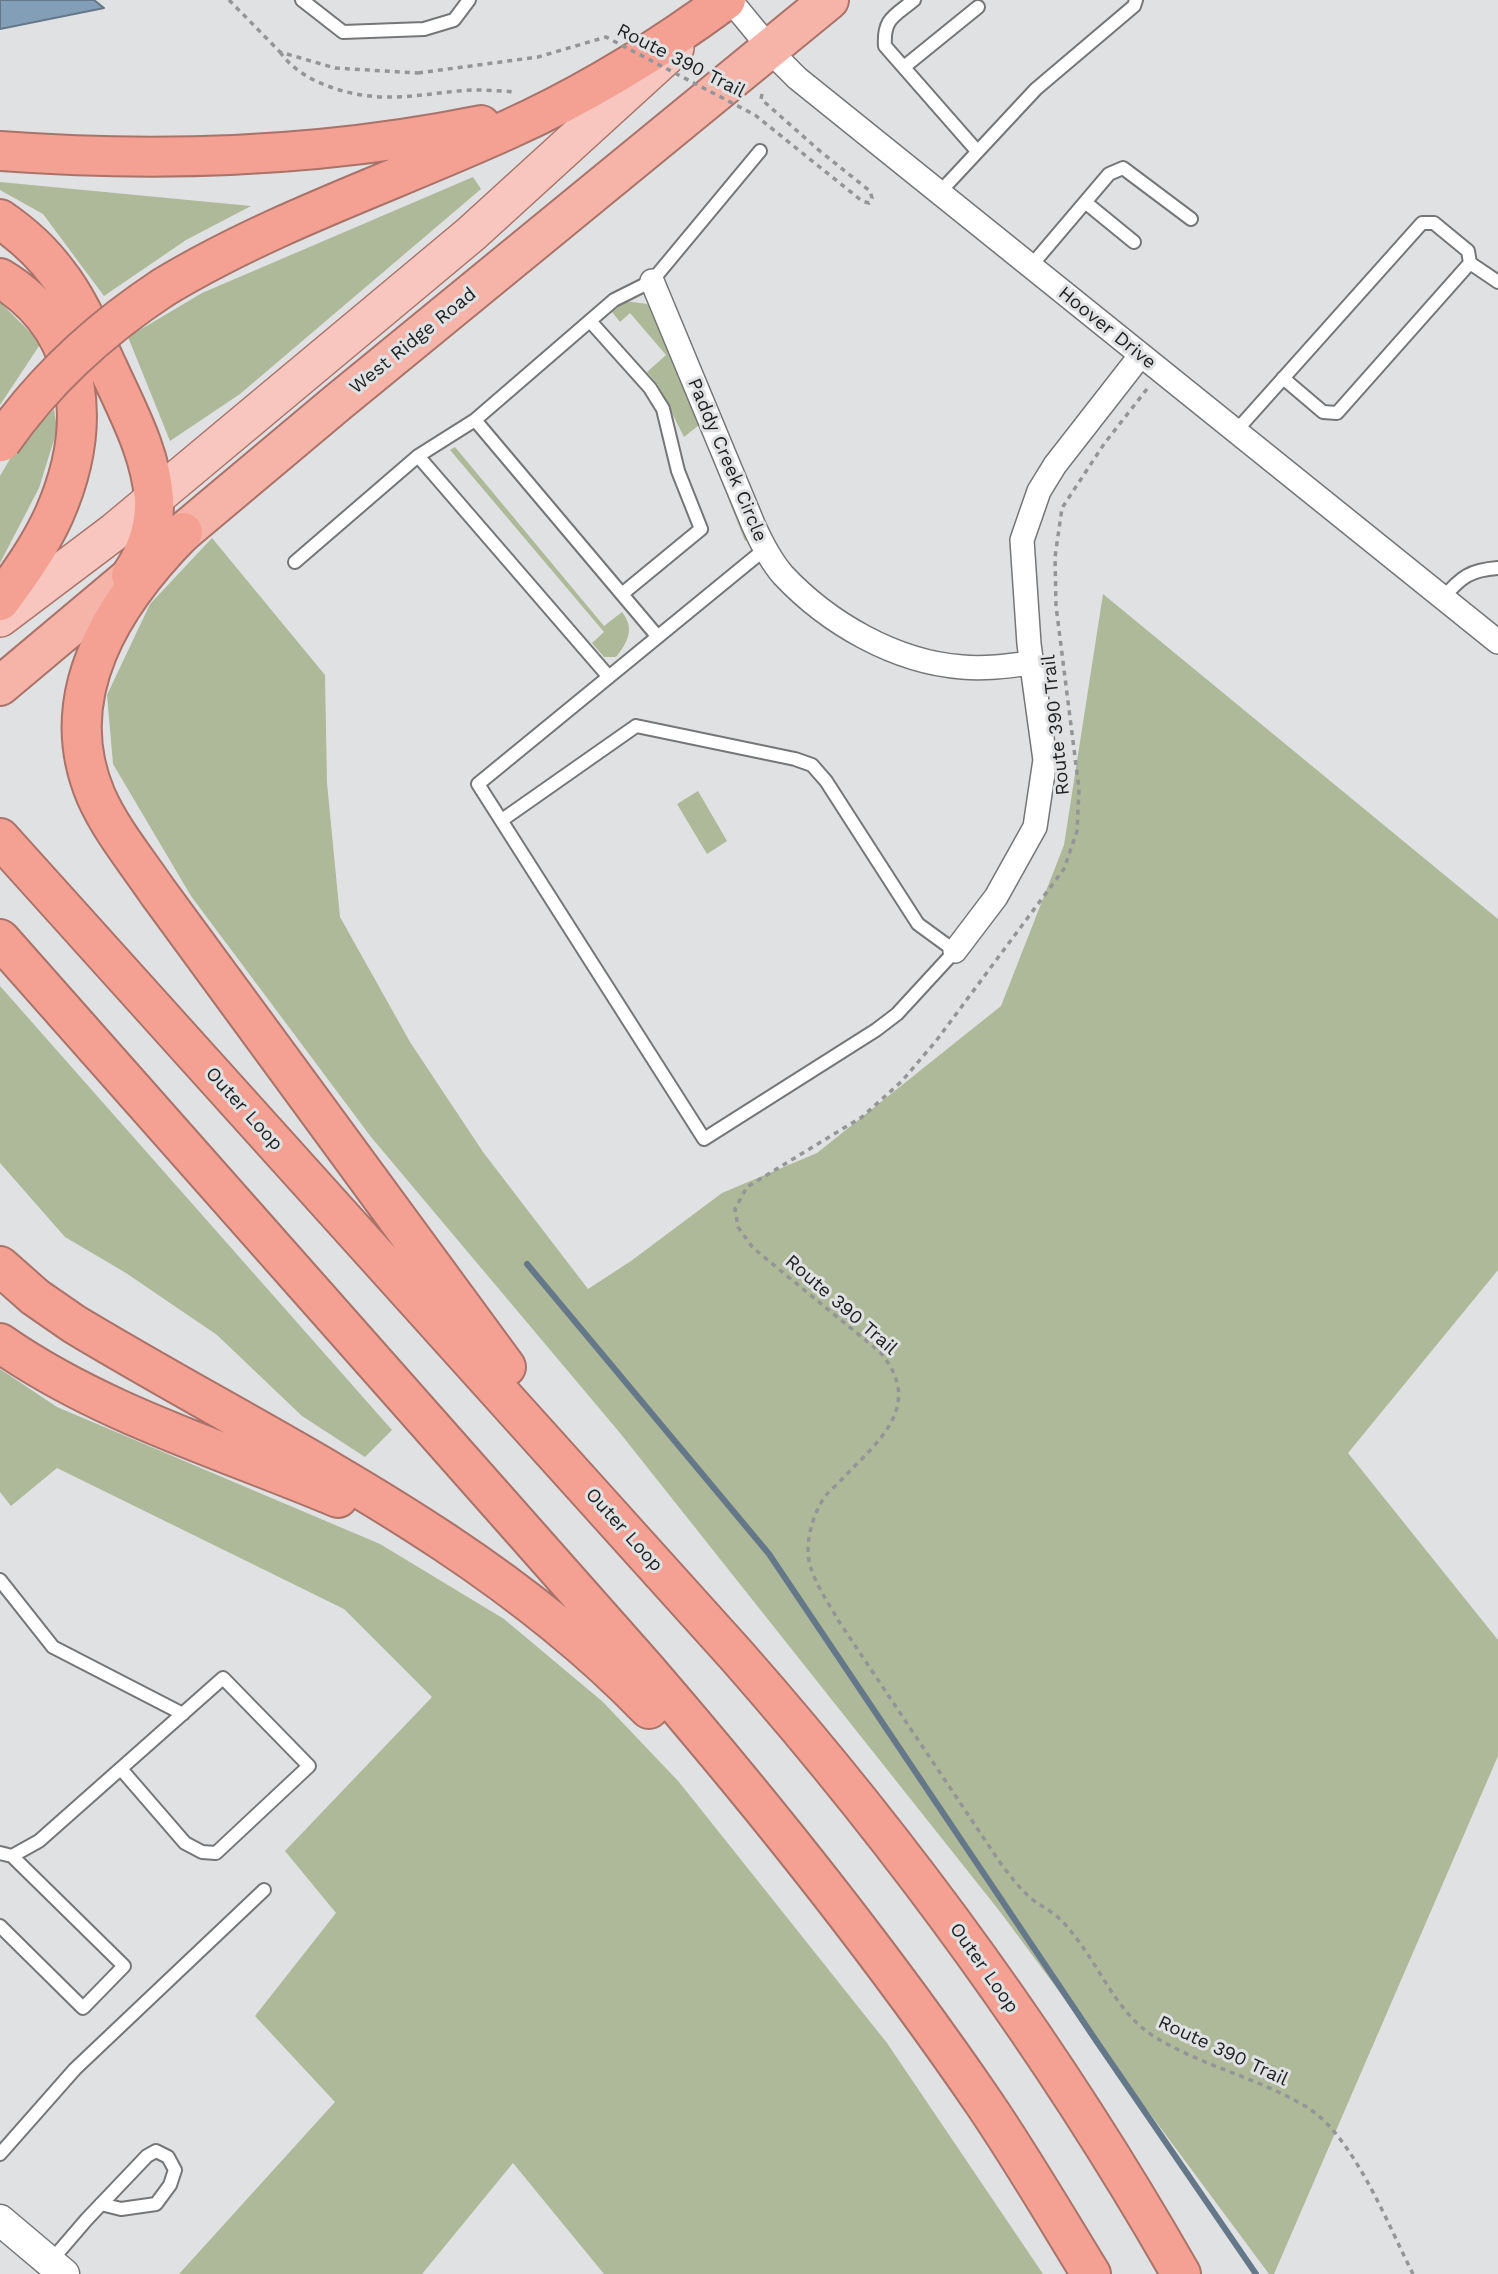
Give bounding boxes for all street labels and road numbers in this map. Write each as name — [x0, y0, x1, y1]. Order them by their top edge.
street label: Route 390 Trail — [613, 19, 749, 103]
street label: Hoover Drive — [1054, 282, 1160, 374]
street label: West Ridge Road — [345, 283, 481, 399]
street label: Paddy Creek Circle — [682, 375, 772, 545]
street label: Route 390 Trail — [1037, 654, 1075, 796]
street label: Outer Loop — [200, 1062, 288, 1156]
street label: Route 390 Trail — [780, 1250, 902, 1360]
street label: Outer Loop — [580, 1483, 668, 1577]
street label: Outer Loop — [945, 1919, 1023, 2017]
street label: Route 390 Trail — [1154, 2011, 1292, 2091]

